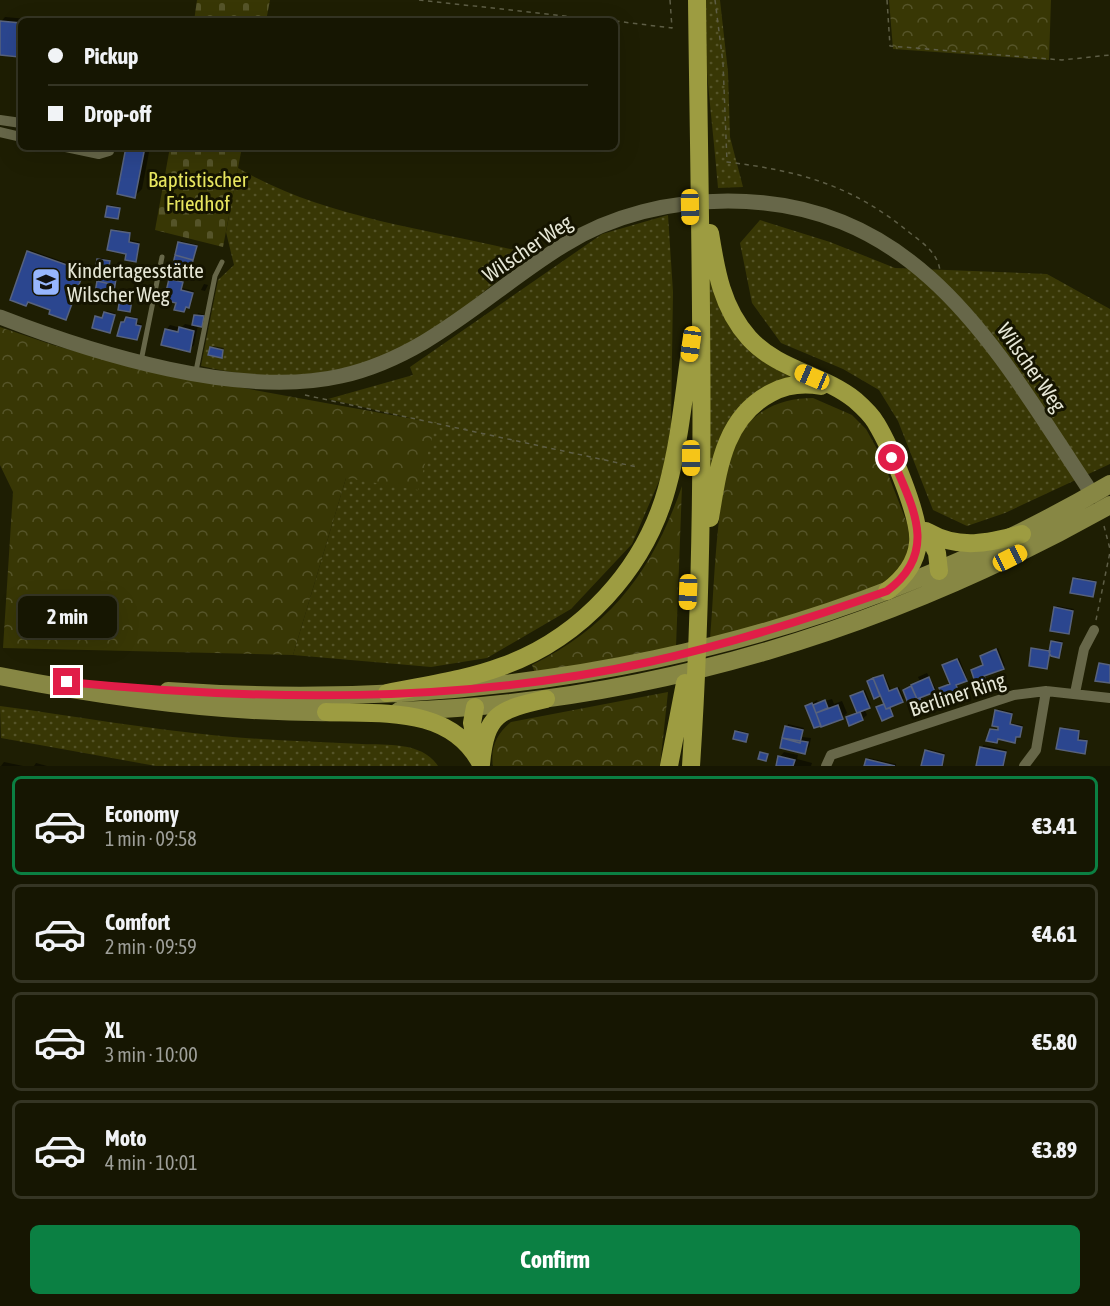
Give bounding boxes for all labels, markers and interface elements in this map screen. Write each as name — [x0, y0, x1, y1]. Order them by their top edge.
text: Pickup — [84, 43, 139, 69]
text: Drop-off — [84, 101, 151, 127]
park label: Baptistischer Friedhof — [148, 167, 249, 215]
car — [681, 189, 699, 225]
street label: Wilscher Weg — [478, 209, 576, 287]
place label: Kindertagesstätte Wilscher Weg — [67, 258, 204, 306]
school or university icon: Kindertagesstätte Wilscher Weg — [30, 266, 62, 298]
street label: Wilscher Weg — [993, 318, 1071, 416]
car — [680, 325, 702, 363]
car — [792, 362, 832, 392]
car — [682, 440, 700, 476]
route start — [878, 444, 905, 471]
car — [990, 542, 1030, 574]
car — [678, 574, 698, 610]
callout: 2 min — [17, 595, 116, 637]
text: 2 min — [47, 605, 88, 628]
street label: Berliner Ring — [906, 667, 1008, 721]
route end — [53, 668, 80, 695]
icon: car — [33, 799, 87, 853]
text: Economy — [105, 801, 179, 827]
text: €3.41 — [1032, 813, 1077, 839]
text: 1 min · 09:58 — [105, 827, 197, 850]
icon: car — [33, 907, 87, 961]
text: Comfort — [105, 909, 170, 935]
text: €4.61 — [1032, 921, 1077, 947]
text: 2 min · 09:59 — [105, 935, 197, 958]
icon: car — [33, 1015, 87, 1069]
text: XL — [105, 1017, 123, 1043]
text: €5.80 — [1032, 1029, 1077, 1055]
text: 3 min · 10:00 — [105, 1043, 198, 1066]
icon: car — [33, 1123, 87, 1177]
text: Moto — [105, 1125, 147, 1151]
text: €3.89 — [1032, 1137, 1077, 1163]
text: 4 min · 10:01 — [105, 1151, 198, 1174]
button: Confirm — [30, 1225, 1080, 1294]

